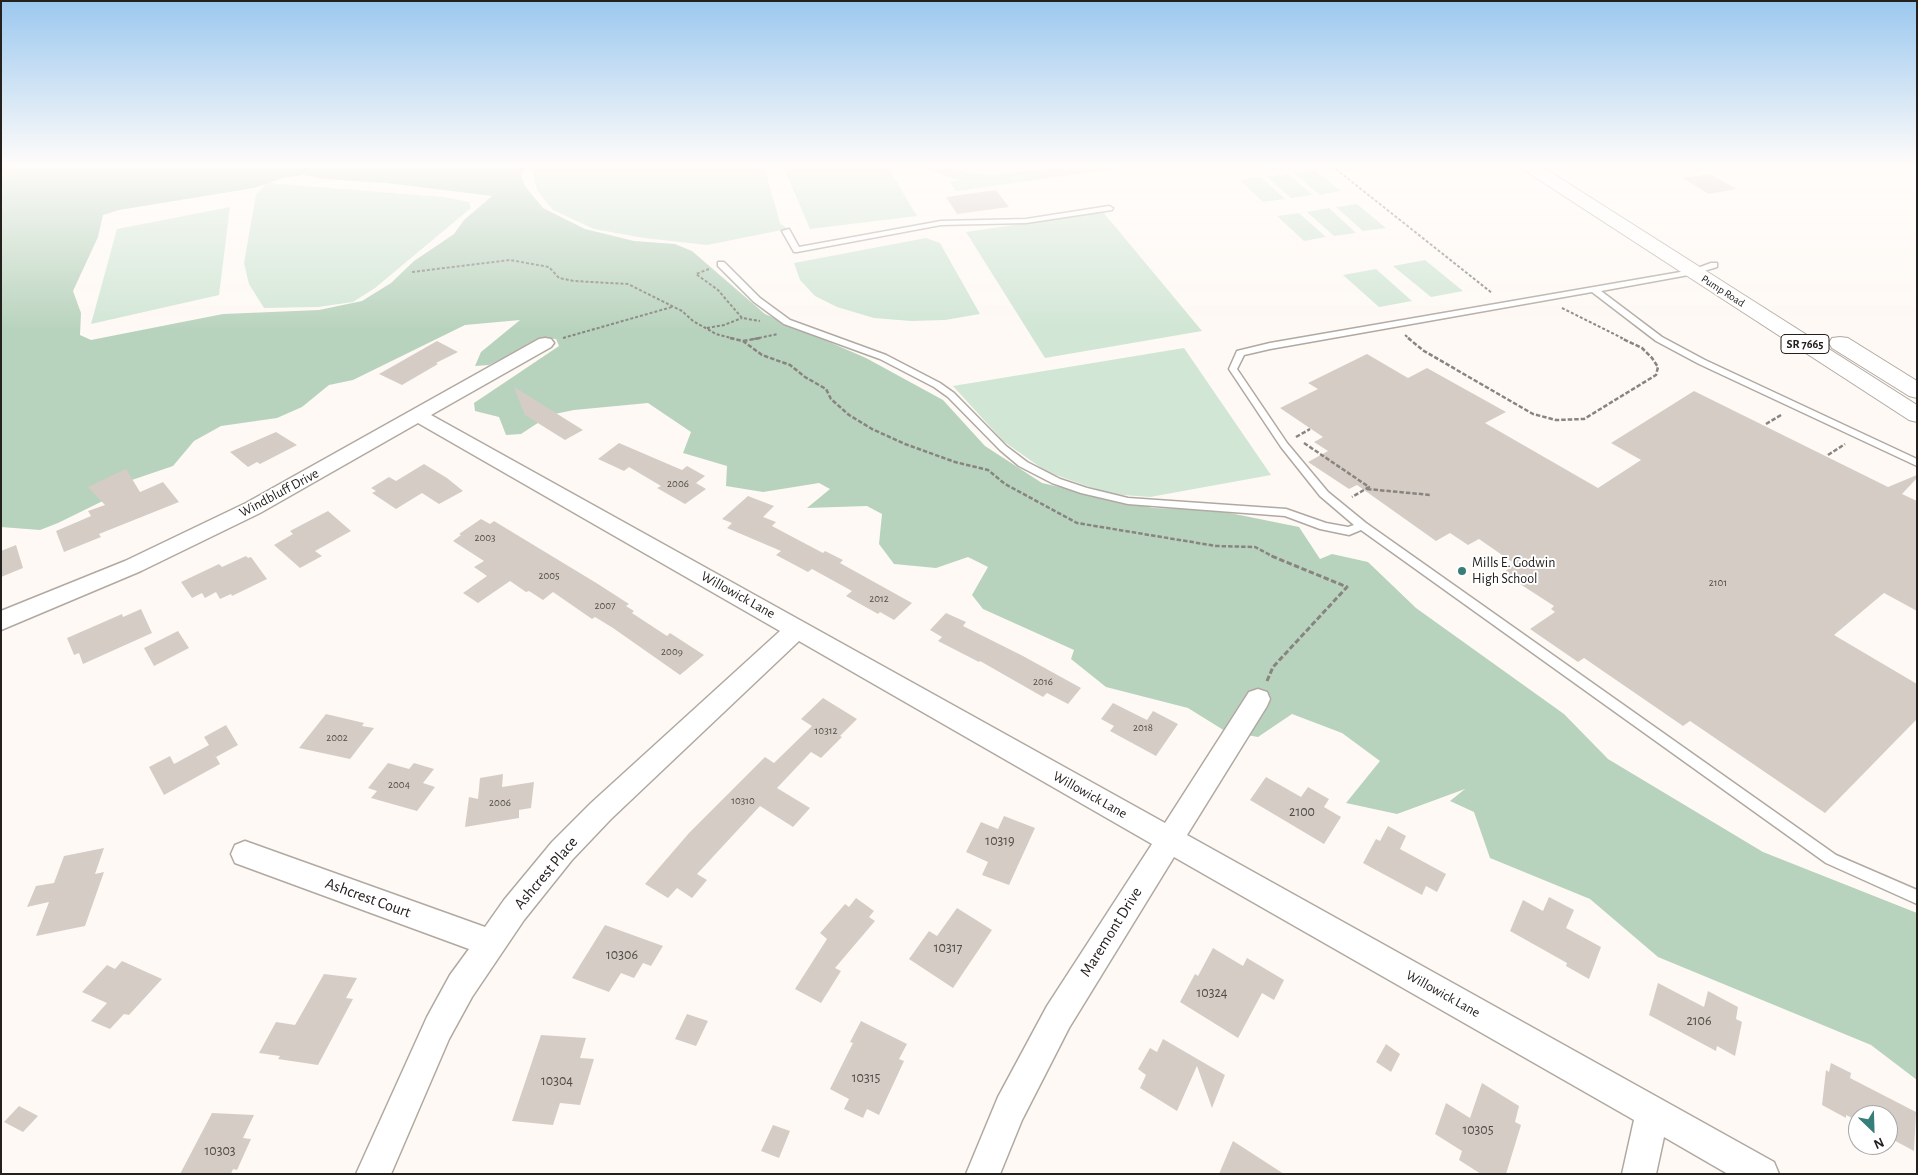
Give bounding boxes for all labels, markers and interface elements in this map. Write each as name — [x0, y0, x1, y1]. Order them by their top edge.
street label: Pump Road — [1699, 272, 1747, 310]
road number: SR 7665 — [1781, 334, 1829, 354]
street label: Windbluff Drive — [236, 465, 322, 521]
house number: 2006 — [667, 477, 689, 491]
house number: 2003 — [474, 531, 496, 545]
place label: Mills E. Godwin High School — [1472, 555, 1555, 588]
marker: Mills E. Godwin High School — [1456, 565, 1468, 577]
street label: Willowick Lane — [698, 568, 778, 622]
house number: 2005 — [538, 569, 560, 583]
house number: 2101 — [1709, 576, 1727, 590]
house number: 2012 — [869, 592, 889, 606]
house number: 2007 — [594, 599, 616, 613]
house number: 2009 — [661, 645, 683, 659]
house number: 2016 — [1033, 675, 1053, 689]
house number: 2018 — [1133, 721, 1153, 735]
house number: 10312 — [815, 724, 837, 738]
house number: 2002 — [326, 731, 348, 745]
street label: Willowick Lane — [1050, 768, 1130, 822]
house number: 2004 — [388, 778, 410, 792]
house number: 10310 — [731, 794, 755, 808]
house number: 2006 — [489, 796, 511, 810]
house number: 2100 — [1289, 804, 1315, 820]
street label: Ashcrest Place — [510, 833, 582, 913]
house number: 10319 — [985, 833, 1015, 849]
street label: Ashcrest Court — [323, 874, 413, 922]
street label: Maremont Drive — [1076, 884, 1146, 980]
house number: 10317 — [934, 940, 962, 956]
house number: 10306 — [606, 947, 638, 963]
street label: Willowick Lane — [1403, 967, 1483, 1021]
house number: 10324 — [1196, 985, 1228, 1001]
house number: 2106 — [1686, 1013, 1712, 1029]
house number: 10315 — [852, 1070, 880, 1086]
house number: 10304 — [541, 1073, 573, 1089]
north arrow — [1848, 1105, 1898, 1155]
house number: 10305 — [1462, 1122, 1494, 1138]
text: N — [1871, 1134, 1886, 1151]
house number: 10303 — [204, 1143, 236, 1159]

